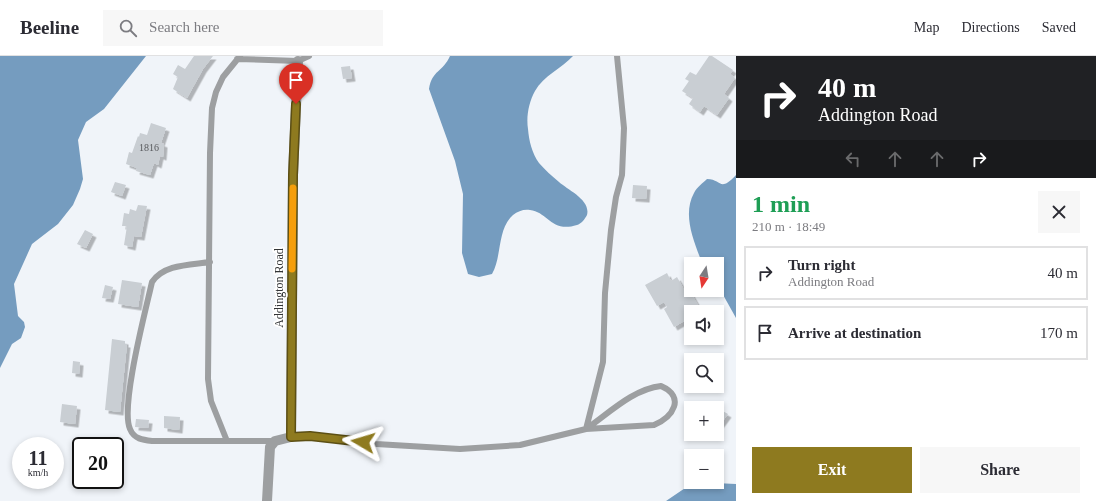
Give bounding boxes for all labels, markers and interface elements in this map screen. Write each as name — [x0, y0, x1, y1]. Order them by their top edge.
search box — [103, 10, 383, 46]
text: Beeline — [20, 17, 79, 38]
icon: search — [117, 17, 139, 39]
text: Search here — [149, 19, 219, 35]
text: Map — [914, 20, 939, 35]
text: Directions — [961, 20, 1020, 35]
text: Saved — [1042, 20, 1076, 35]
pin — [279, 63, 313, 104]
icon: arrive — [285, 69, 307, 91]
icon: right — [752, 72, 804, 124]
text: 40 m — [818, 72, 876, 103]
text: Addington Road — [818, 105, 938, 125]
house number: 1816 — [139, 142, 159, 153]
icon: left — [842, 148, 864, 170]
icon: ahead — [884, 148, 906, 170]
icon: ahead — [926, 148, 948, 170]
icon: right — [968, 148, 990, 170]
text: 1 min — [752, 191, 810, 217]
button: close — [1038, 191, 1080, 233]
text: 210 m · 18:49 — [752, 219, 825, 234]
street label: Addington Road — [272, 248, 286, 328]
north arrow — [684, 257, 724, 297]
map controls — [684, 257, 724, 489]
text: Turn right — [788, 257, 855, 273]
icon: right — [754, 262, 776, 284]
text: 40 m — [1048, 265, 1078, 281]
text: Addington Road — [788, 274, 874, 289]
button: sound — [684, 305, 724, 345]
icon: arrive — [754, 322, 776, 344]
text: Arrive at destination — [788, 325, 921, 341]
text: 170 m — [1040, 325, 1078, 341]
button: search — [684, 353, 724, 393]
button: + — [684, 401, 724, 441]
position arrow — [342, 421, 384, 463]
speed limit sign: 20 — [72, 437, 124, 489]
text: 11 — [29, 447, 47, 469]
button: Exit — [752, 447, 912, 493]
button: Share — [920, 447, 1080, 493]
button: − — [684, 449, 724, 489]
text: km/h — [28, 467, 48, 478]

